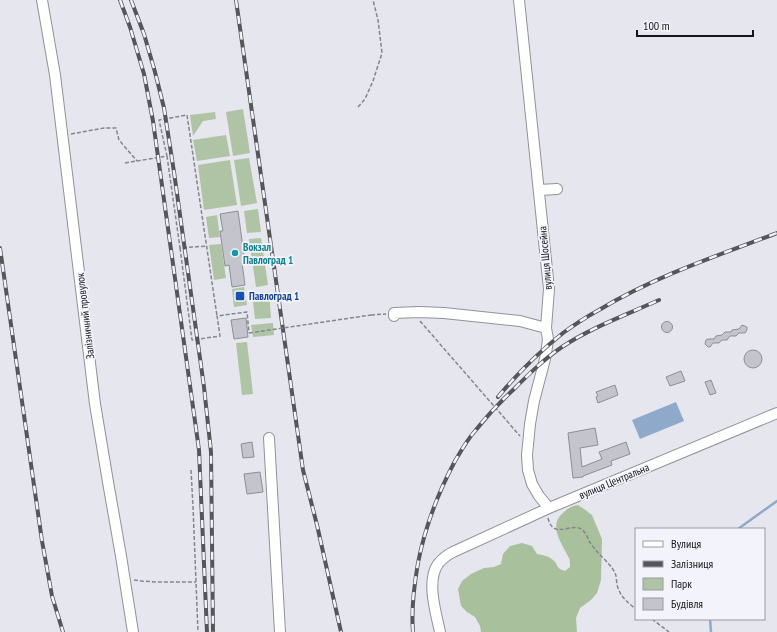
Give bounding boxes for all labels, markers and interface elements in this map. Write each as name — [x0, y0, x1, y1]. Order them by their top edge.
scale bar — [637, 12, 753, 38]
text: 100 m — [643, 18, 670, 33]
street label: вулиця Шосейна — [535, 226, 555, 290]
place label: Вокзал Павлоград 1 — [243, 240, 293, 267]
marker: Вокзал Павлоград 1 — [230, 248, 240, 258]
street label: Залізничний провулок — [73, 271, 97, 360]
place label: Павлоград 1 — [249, 289, 299, 303]
marker: Павлоград 1 — [234, 290, 246, 302]
street label: вулиця Центральна — [577, 460, 651, 502]
legend — [635, 528, 765, 620]
text: Вулиця — [671, 536, 701, 551]
text: Залізниця — [671, 556, 713, 571]
text: Парк — [671, 576, 692, 591]
text: Будівля — [671, 596, 703, 611]

